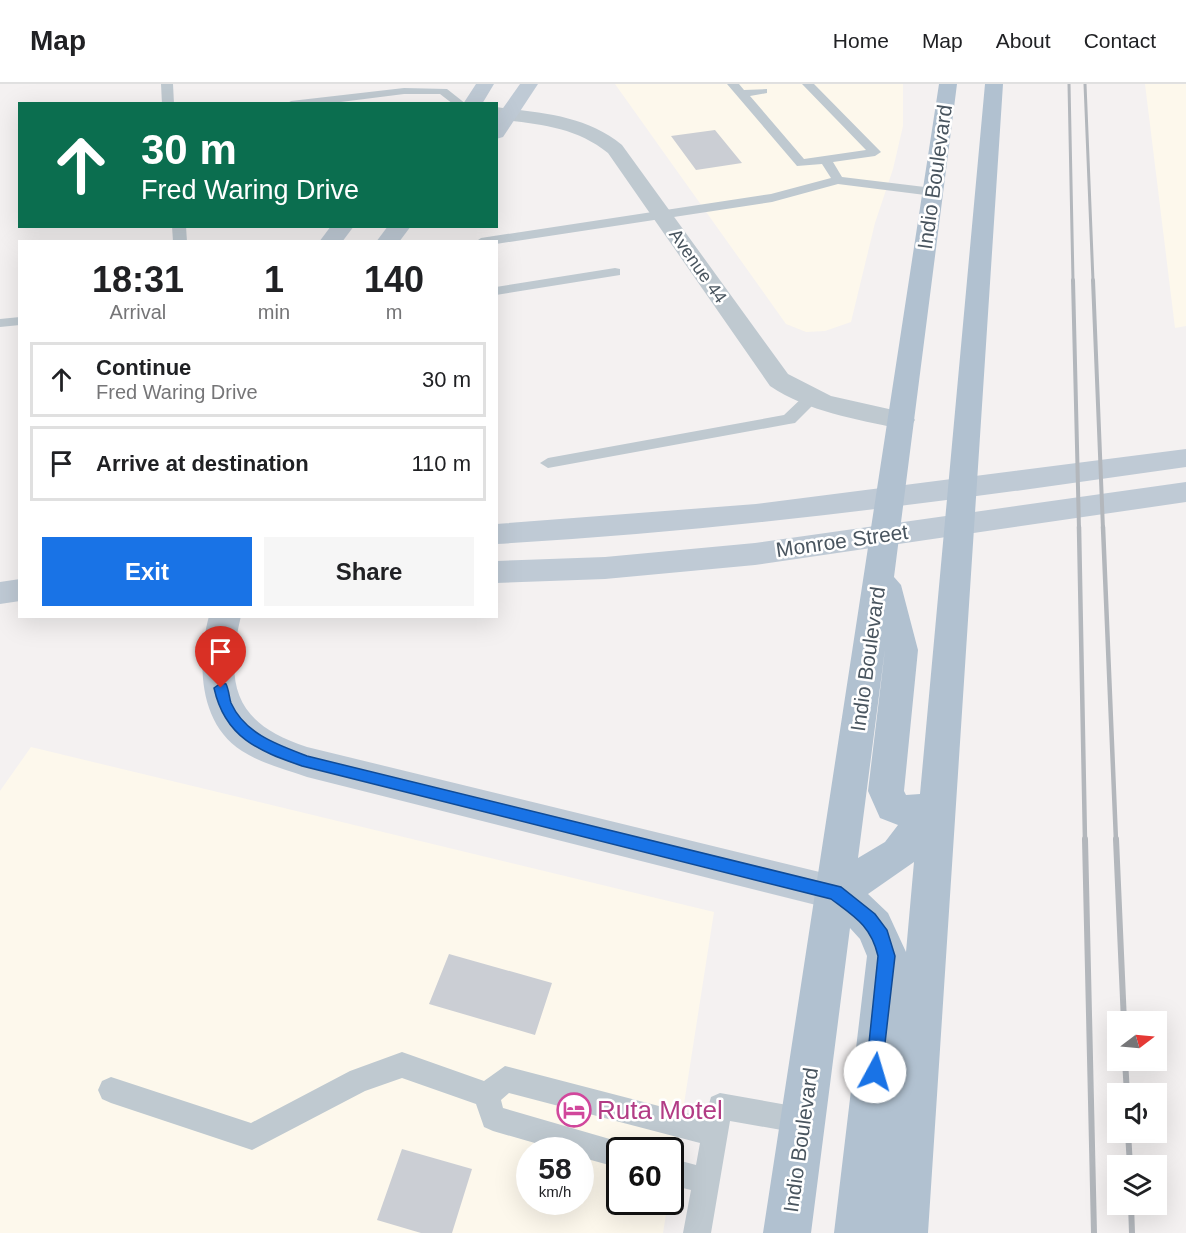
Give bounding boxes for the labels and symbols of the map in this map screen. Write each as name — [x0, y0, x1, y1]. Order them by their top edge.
street label: Indio Boulevard — [913, 103, 956, 251]
street label: Avenue 44 — [665, 225, 731, 307]
street label: Monroe Street — [774, 520, 910, 561]
street label: Indio Boulevard — [846, 585, 889, 733]
pin — [195, 626, 246, 688]
north arrow — [1107, 1011, 1167, 1071]
position arrow — [843, 1040, 907, 1104]
street label: Indio Boulevard — [779, 1066, 822, 1214]
hotel icon: Ruta Motel — [556, 1092, 592, 1128]
place label: Ruta Motel — [597, 1095, 723, 1125]
speed limit sign: 60 — [606, 1137, 684, 1215]

